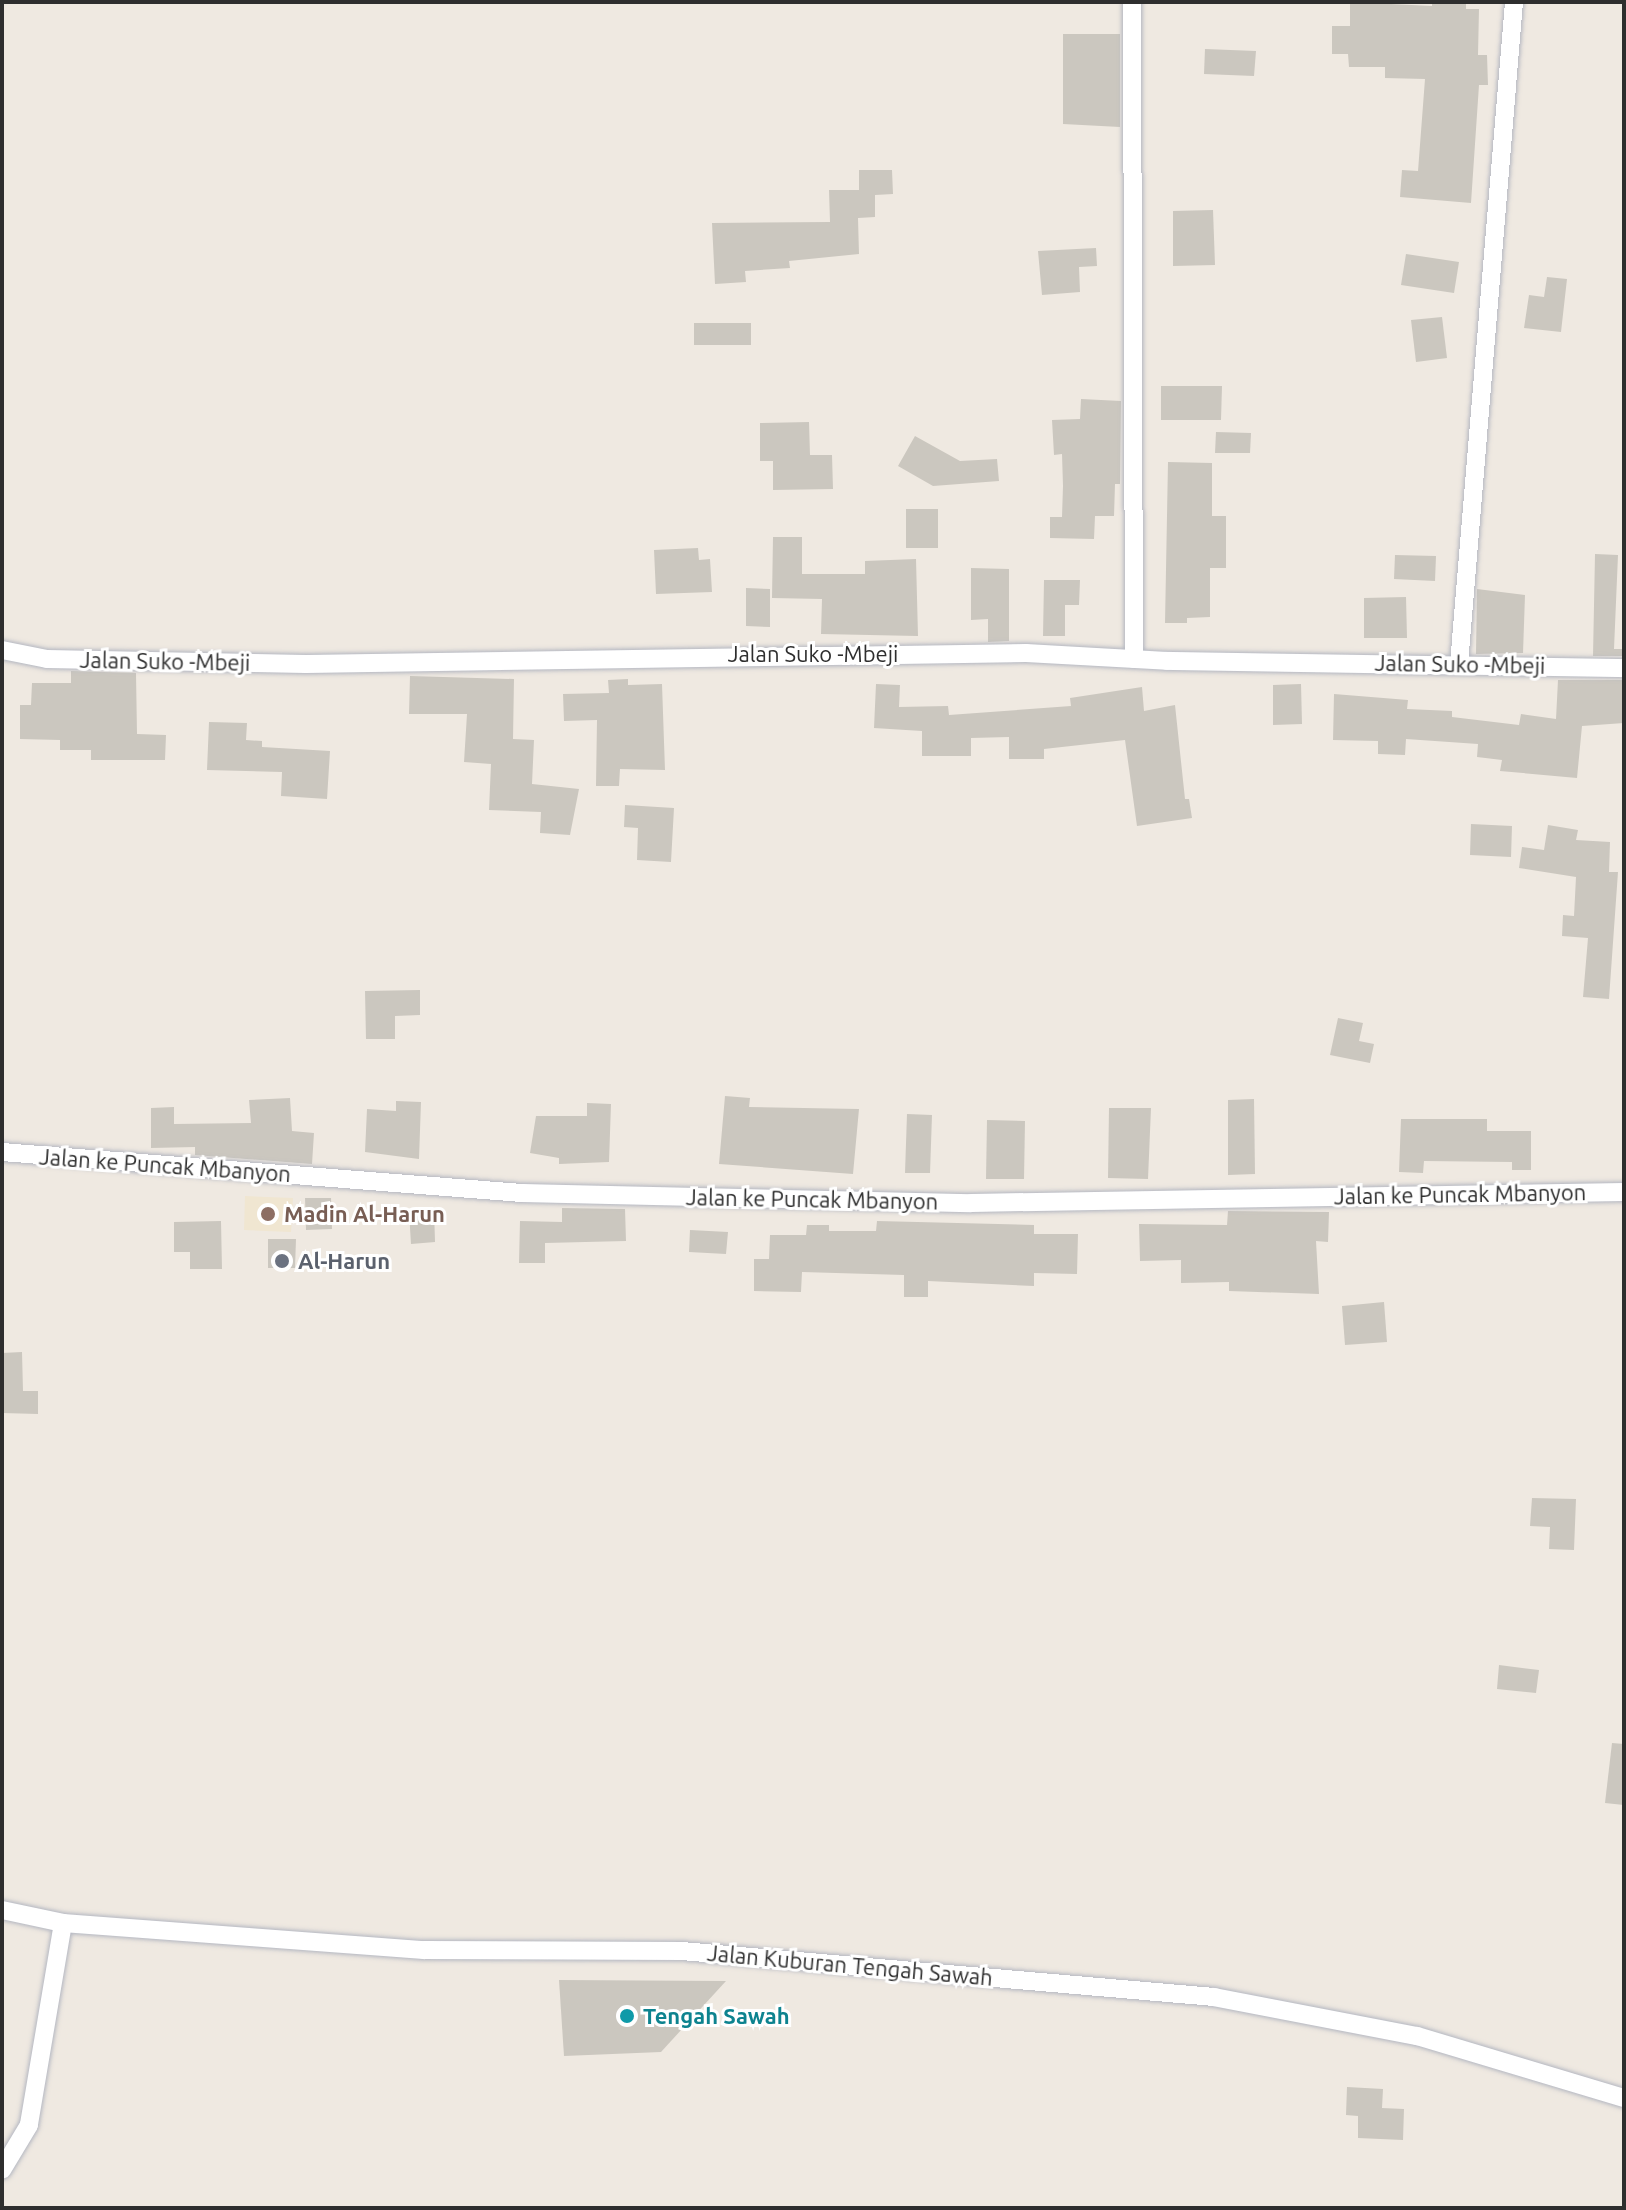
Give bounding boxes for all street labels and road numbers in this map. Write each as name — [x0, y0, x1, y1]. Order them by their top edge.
street label: Jalan Suko -Mbeji — [728, 641, 898, 667]
street label: Jalan Suko -Mbeji — [79, 646, 251, 676]
street label: Jalan Suko -Mbeji — [1374, 649, 1546, 679]
street label: Jalan ke Puncak Mbanyon — [38, 1143, 292, 1187]
street label: Jalan ke Puncak Mbanyon — [1334, 1179, 1586, 1209]
street label: Jalan ke Puncak Mbanyon — [686, 1184, 938, 1214]
street label: Jalan Kuburan Tengah Sawah — [706, 1939, 994, 1991]

